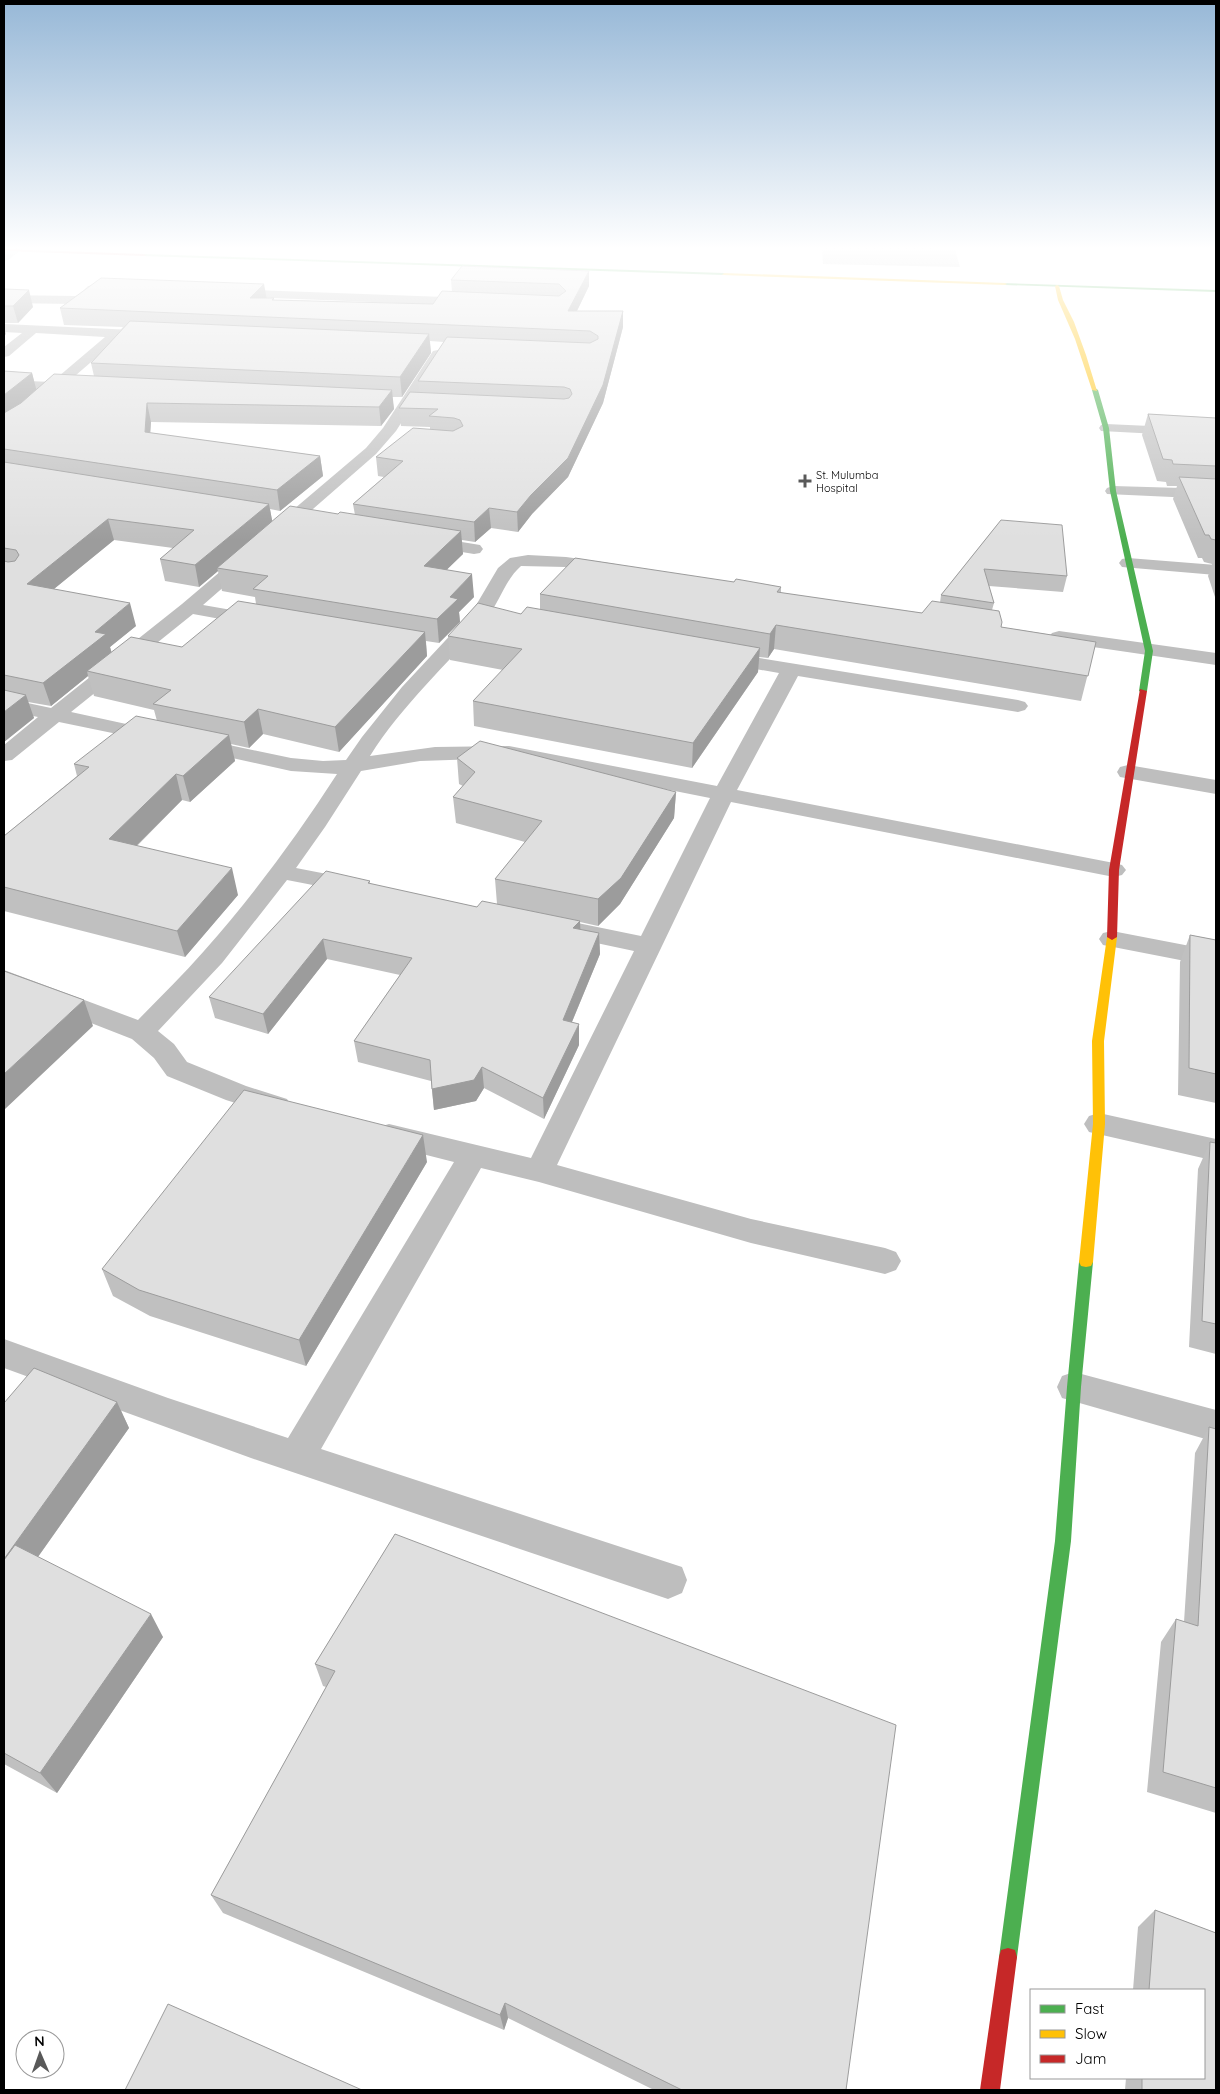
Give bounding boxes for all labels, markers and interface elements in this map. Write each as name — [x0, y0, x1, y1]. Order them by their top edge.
place label: St. Mulumba Hospital — [816, 468, 878, 495]
marker: St. Mulumba Hospital — [798, 474, 812, 488]
legend — [1030, 1989, 1205, 2079]
text: Fast — [1075, 1999, 1104, 2018]
text: Slow — [1075, 2024, 1107, 2043]
north arrow — [15, 2029, 65, 2079]
text: N — [34, 2032, 45, 2050]
text: Jam — [1075, 2049, 1106, 2068]

